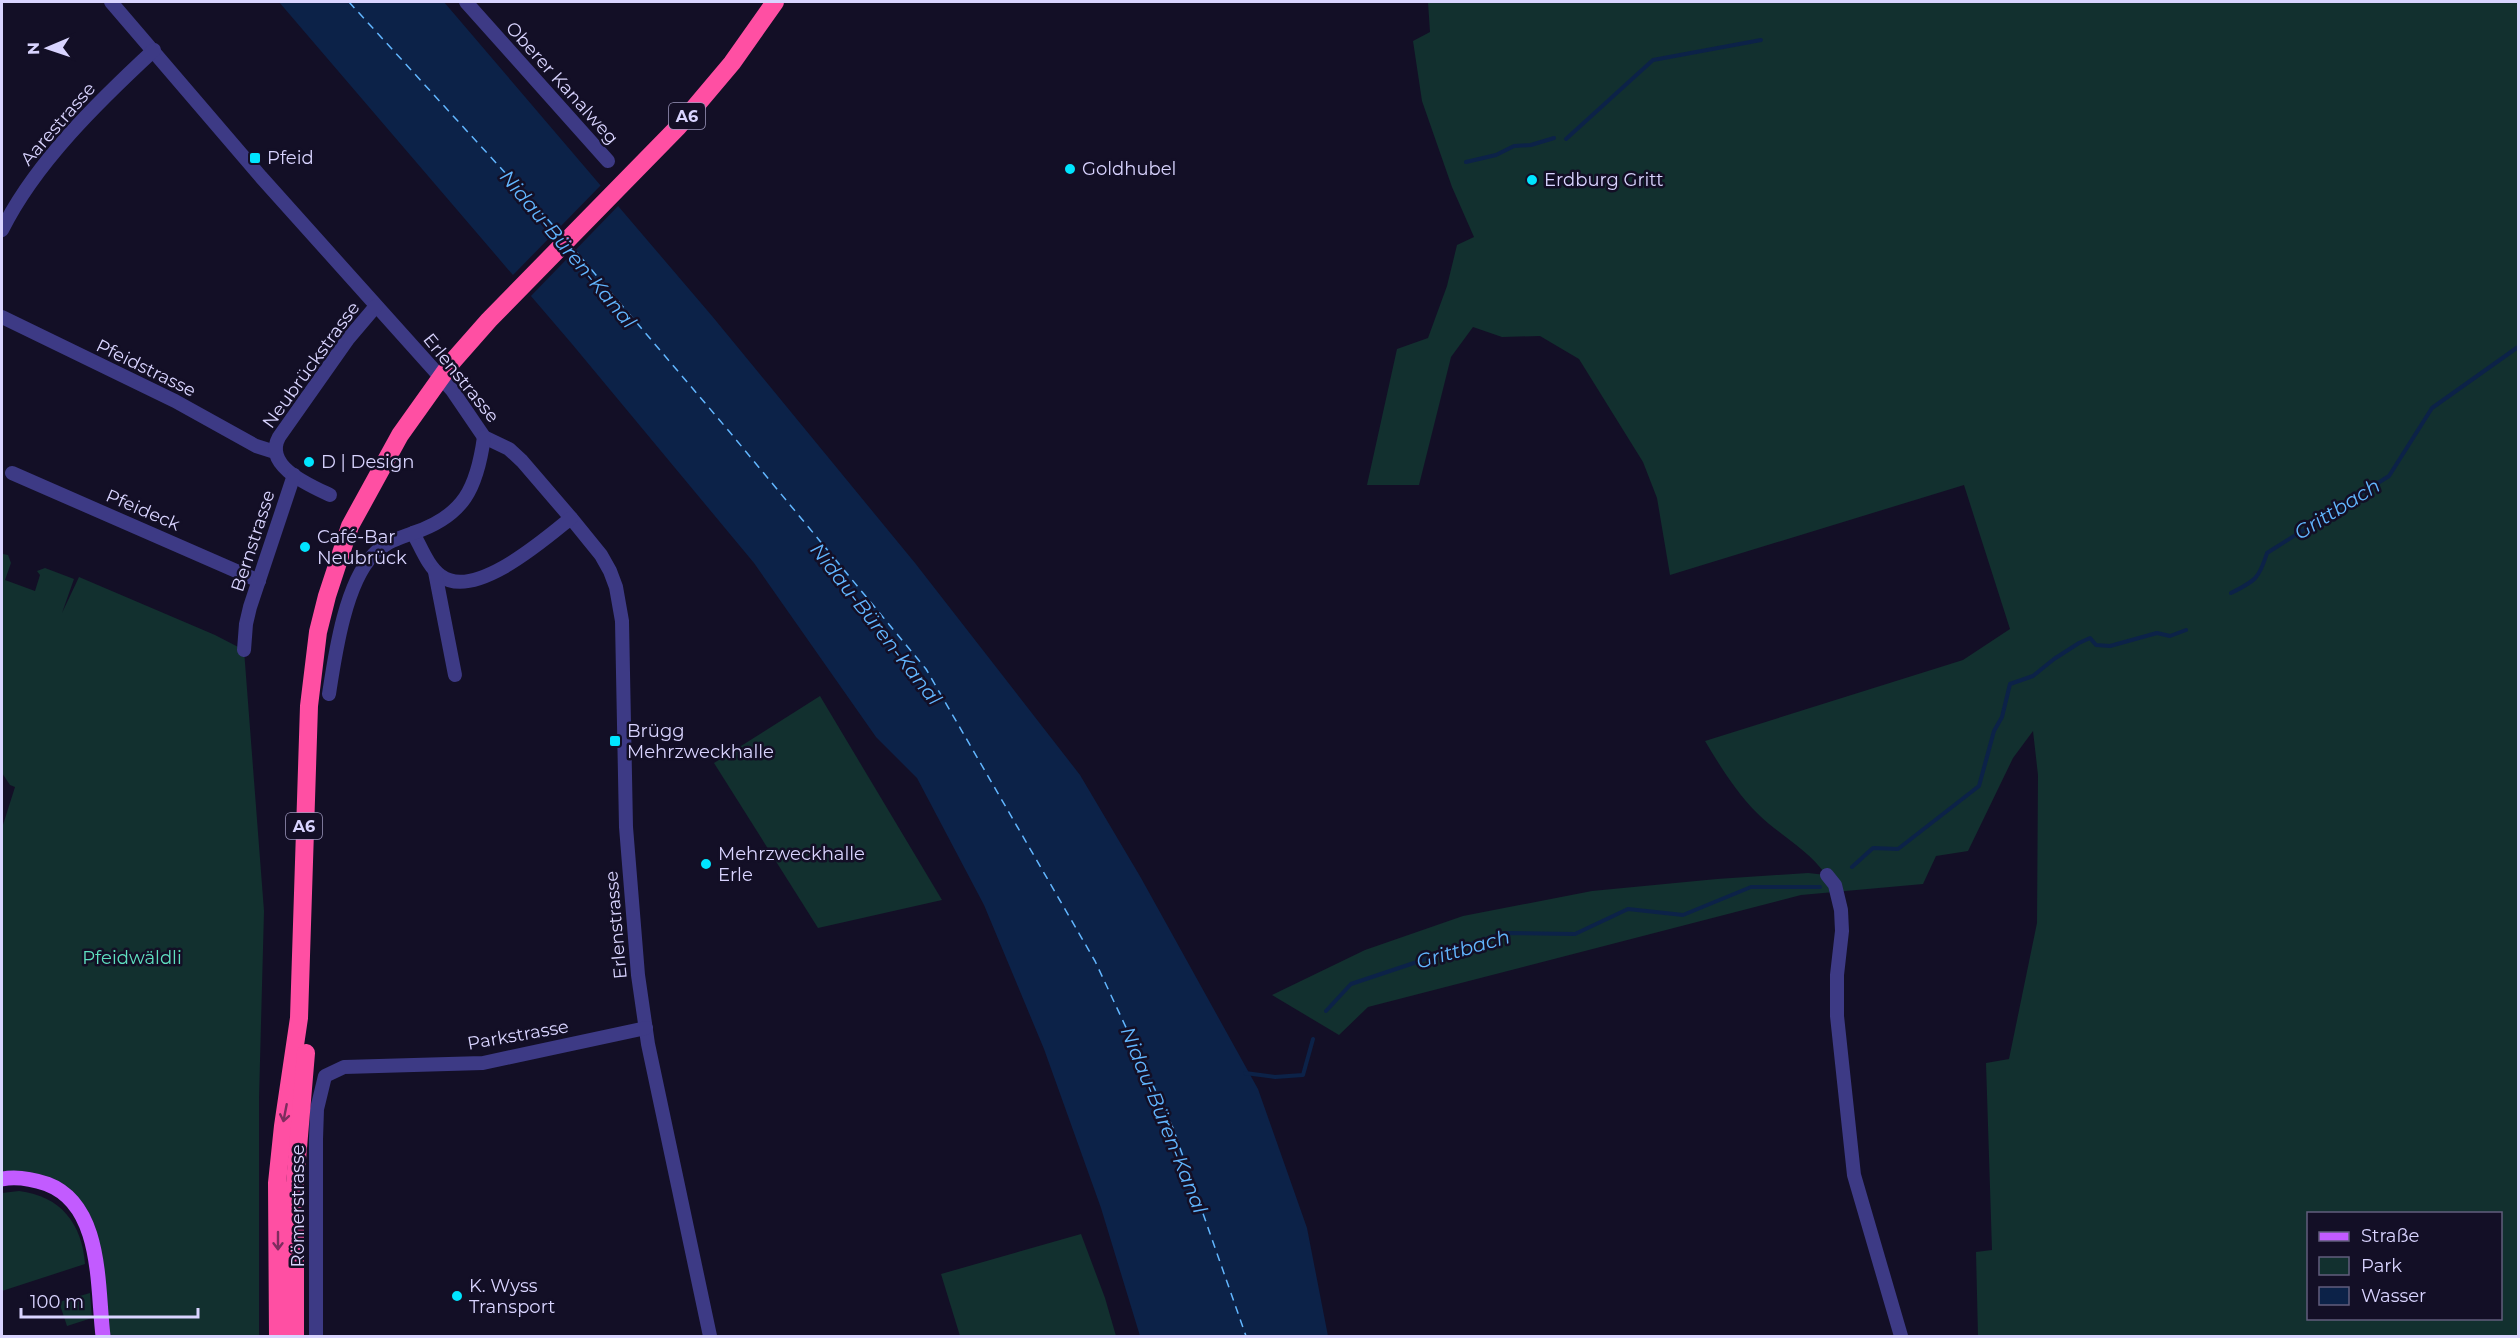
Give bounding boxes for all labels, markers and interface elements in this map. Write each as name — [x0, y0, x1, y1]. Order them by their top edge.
street label: Oberer Kanalweg — [501, 17, 623, 149]
north arrow — [18, 18, 78, 78]
text: N — [24, 42, 43, 55]
street label: Aarestrasse — [16, 78, 100, 170]
road number: A6 — [669, 103, 705, 129]
place label: Pfeid — [267, 147, 314, 169]
marker: Pfeid — [248, 151, 262, 165]
place label: Goldhubel — [1082, 158, 1176, 180]
marker: Goldhubel — [1063, 162, 1077, 176]
water label: Nidau-Büren-Kanal — [495, 165, 642, 333]
place label: Erdburg Gritt — [1544, 169, 1664, 191]
marker: Erdburg Gritt — [1525, 173, 1539, 187]
street label: Neubrückstrasse — [258, 297, 364, 433]
street label: Erlenstrasse — [418, 329, 504, 427]
street label: Pfeidstrasse — [92, 334, 200, 402]
place label: D | Design — [321, 451, 414, 473]
marker: D | Design — [302, 455, 316, 469]
water label: Grittbach — [2290, 473, 2384, 545]
street label: Pfeideck — [103, 485, 184, 536]
street label: Bernstrasse — [226, 487, 280, 594]
place label: Café-Bar Neubrück — [317, 526, 407, 569]
water label: Nidau-Büren-Kanal — [805, 538, 947, 710]
marker: Café-Bar Neubrück — [298, 540, 312, 554]
place label: Brügg Mehrzweckhalle — [627, 720, 774, 763]
marker: Brügg Mehrzweckhalle — [608, 734, 622, 748]
road number: A6 — [286, 813, 322, 839]
place label: Mehrzweckhalle Erle — [718, 843, 865, 886]
marker: Mehrzweckhalle Erle — [699, 857, 713, 871]
street label: Erlenstrasse — [600, 870, 632, 980]
water label: Grittbach — [1413, 924, 1513, 974]
park label: Pfeidwäldli — [82, 947, 182, 969]
street label: Parkstrasse — [466, 1015, 570, 1055]
water label: Nidau-Büren-Kanal — [1116, 1023, 1213, 1217]
one-way arrow — [279, 1103, 290, 1123]
street label: Römerstrasse — [287, 1144, 309, 1268]
legend — [2307, 1212, 2502, 1320]
text: Straße — [2361, 1225, 2420, 1247]
one-way arrow — [272, 1231, 284, 1251]
text: Park — [2361, 1255, 2402, 1277]
place label: K. Wyss Transport — [469, 1275, 555, 1318]
scale bar — [21, 1281, 198, 1319]
text: Wasser — [2361, 1285, 2426, 1307]
marker: K. Wyss Transport — [450, 1289, 464, 1303]
text: 100 m — [30, 1291, 84, 1313]

